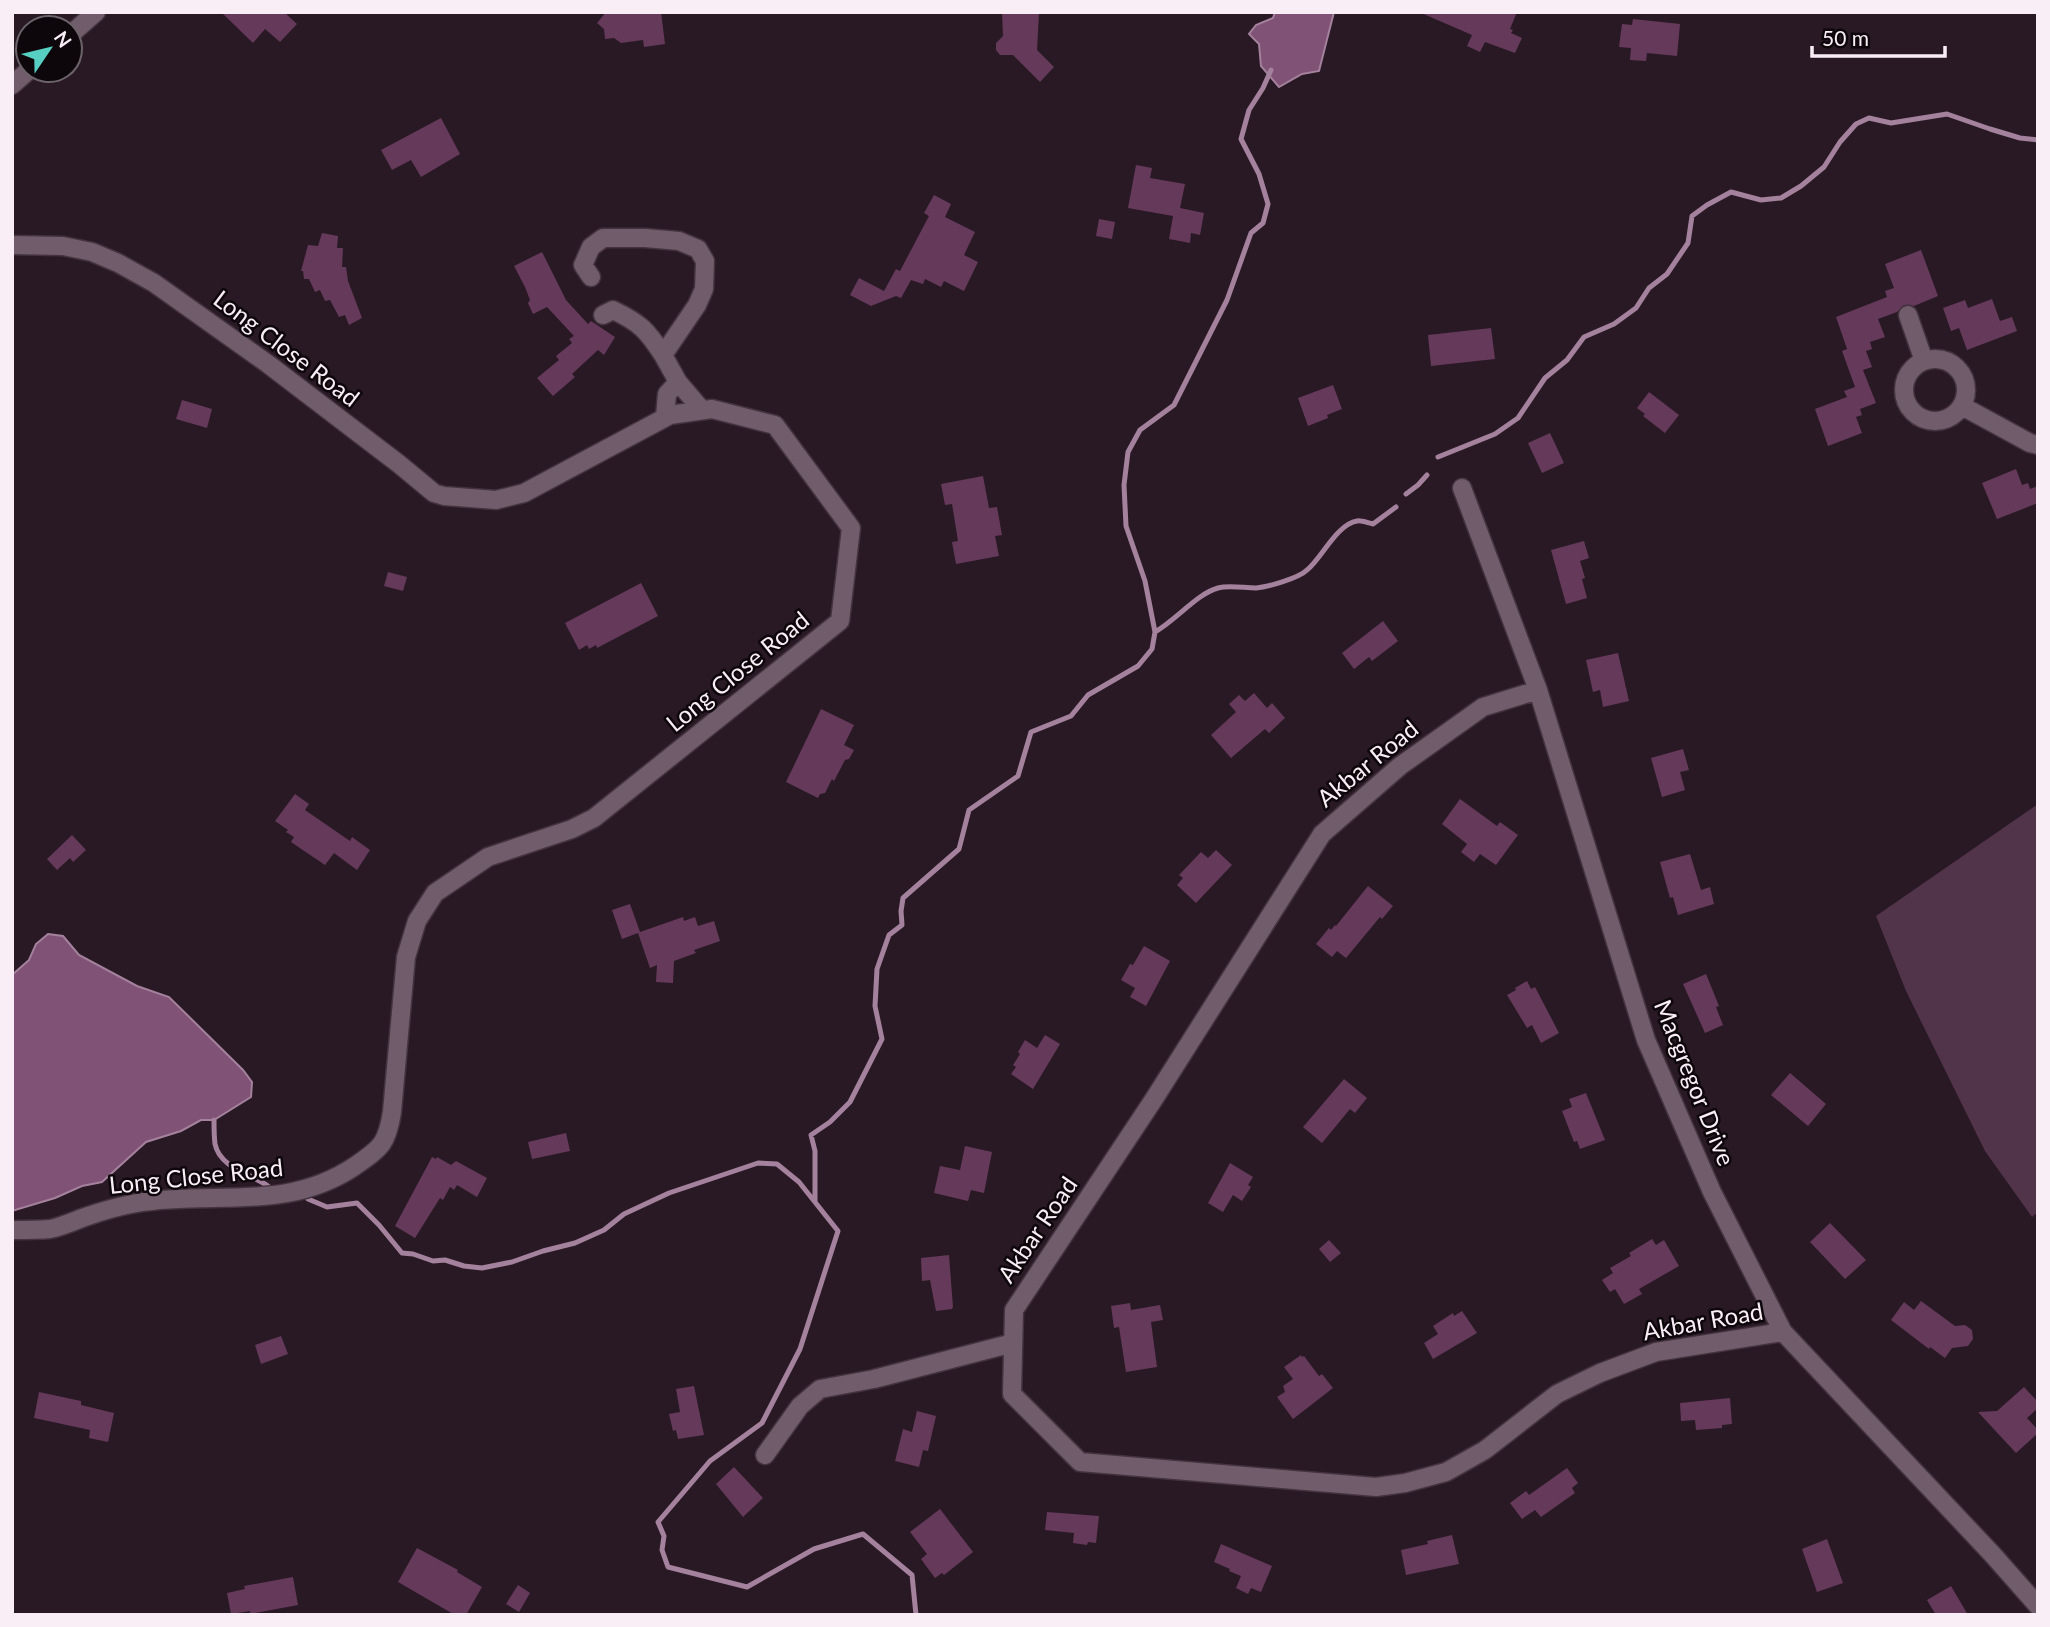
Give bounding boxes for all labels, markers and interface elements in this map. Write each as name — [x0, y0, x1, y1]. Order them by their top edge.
north arrow — [14, 14, 84, 84]
scale bar — [1812, 14, 1945, 58]
text: 50 m — [1822, 25, 1869, 50]
text: N — [50, 26, 77, 52]
street label: Long Close Road — [208, 284, 365, 412]
street label: Long Close Road — [660, 605, 814, 737]
street label: Akbar Road — [1311, 713, 1423, 812]
street label: Macgregor Drive — [1649, 995, 1742, 1170]
street label: Long Close Road — [107, 1152, 284, 1199]
street label: Akbar Road — [991, 1171, 1083, 1288]
street label: Akbar Road — [1640, 1296, 1765, 1345]

